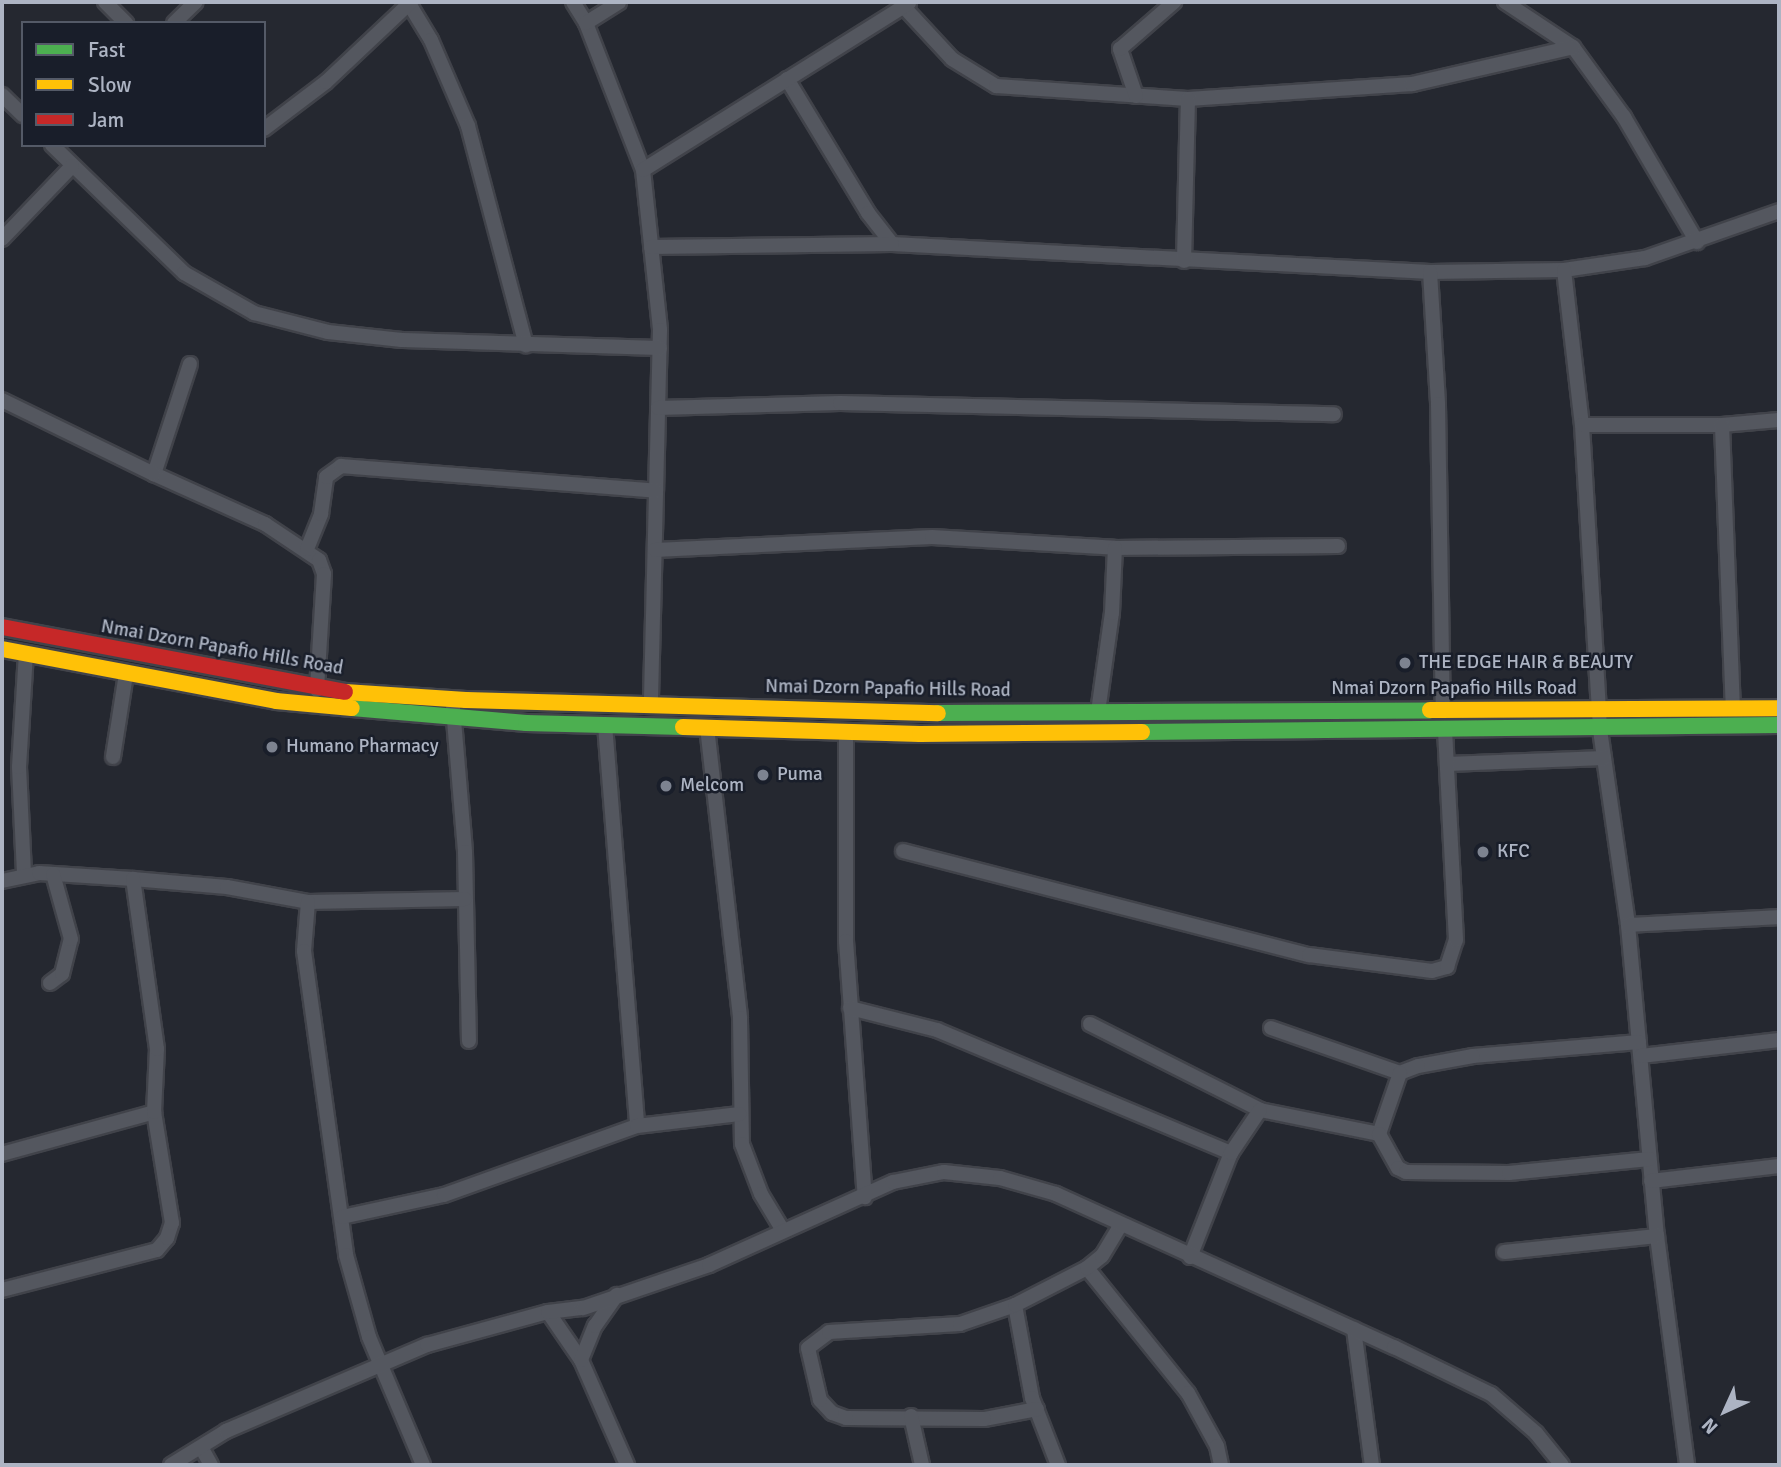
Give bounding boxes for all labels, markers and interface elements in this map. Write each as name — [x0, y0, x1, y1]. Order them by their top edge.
legend — [21, 21, 266, 147]
text: Fast — [88, 37, 125, 63]
text: Slow — [88, 72, 132, 98]
text: Jam — [88, 107, 124, 133]
street label: Nmai Dzorn Papafio Hills Road — [99, 615, 345, 681]
place label: THE EDGE HAIR & BEAUTY — [1419, 652, 1633, 674]
marker: THE EDGE HAIR & BEAUTY — [1397, 655, 1413, 671]
street label: Nmai Dzorn Papafio Hills Road — [765, 675, 1011, 703]
street label: Nmai Dzorn Papafio Hills Road — [1331, 678, 1577, 700]
place label: Humano Pharmacy — [286, 736, 439, 758]
marker: Humano Pharmacy — [264, 739, 280, 755]
place label: Puma — [777, 764, 823, 786]
marker: Puma — [755, 767, 771, 783]
place label: Melcom — [680, 775, 744, 797]
marker: Melcom — [658, 778, 674, 794]
place label: KFC — [1497, 841, 1530, 863]
marker: KFC — [1475, 844, 1491, 860]
north arrow — [1690, 1376, 1760, 1446]
text: N — [1697, 1413, 1723, 1439]

